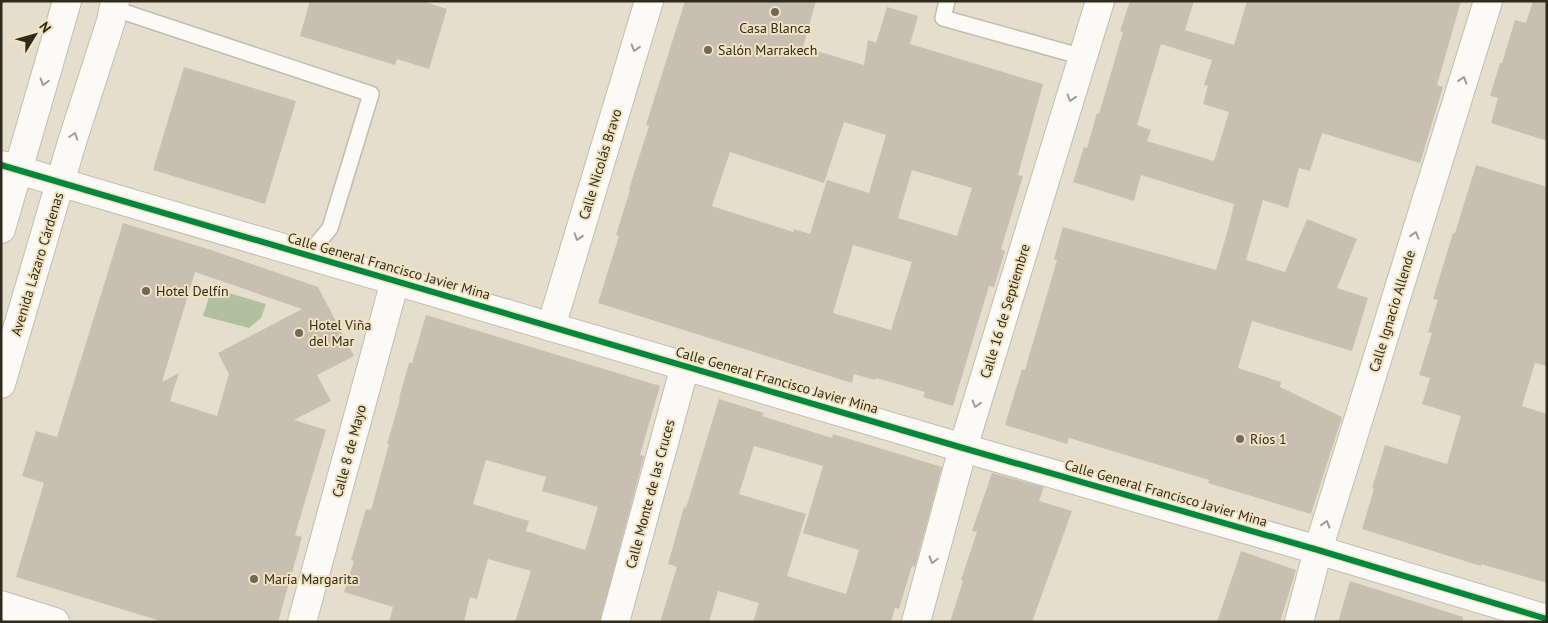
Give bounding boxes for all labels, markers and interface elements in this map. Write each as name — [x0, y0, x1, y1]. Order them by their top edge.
marker: Casa Blanca — [769, 6, 781, 18]
north arrow — [10, 10, 60, 60]
text: N — [35, 18, 55, 36]
place label: Casa Blanca — [739, 19, 811, 37]
place label: Salón Marrakech — [718, 41, 817, 59]
one-way arrow — [630, 43, 640, 52]
marker: Salón Marrakech — [702, 44, 714, 56]
one-way arrow — [1458, 76, 1468, 85]
one-way arrow — [40, 77, 50, 85]
one-way arrow — [1066, 93, 1076, 102]
street label: Calle Nicolás Bravo — [575, 106, 625, 222]
one-way arrow — [68, 132, 78, 140]
street label: Avenida Lázaro Cárdenas — [7, 190, 67, 338]
street label: Calle General Francisco Javier Mina — [286, 228, 492, 304]
one-way arrow — [1410, 232, 1420, 240]
one-way arrow — [574, 233, 584, 241]
street label: Calle 16 de Septiembre — [976, 242, 1034, 380]
street label: Calle Ignacio Allende — [1365, 248, 1419, 374]
place label: Hotel Delfín — [156, 282, 229, 300]
marker: Hotel Delfín — [140, 285, 152, 297]
place label: Hotel Viña del Mar — [309, 316, 371, 350]
marker: Hotel Viña del Mar — [293, 327, 305, 339]
street label: Calle General Francisco Javier Mina — [674, 342, 880, 418]
one-way arrow — [972, 399, 982, 407]
street label: Calle 8 de Mayo — [328, 403, 370, 499]
street label: Calle Monte de las Cruces — [621, 417, 679, 570]
place label: Ríos 1 — [1250, 430, 1287, 448]
marker: Ríos 1 — [1234, 433, 1246, 445]
street label: Calle General Francisco Javier Mina — [1063, 455, 1269, 531]
one-way arrow — [1321, 521, 1331, 529]
one-way arrow — [928, 556, 938, 564]
place label: María Margarita — [264, 570, 359, 588]
marker: María Margarita — [248, 573, 260, 585]

